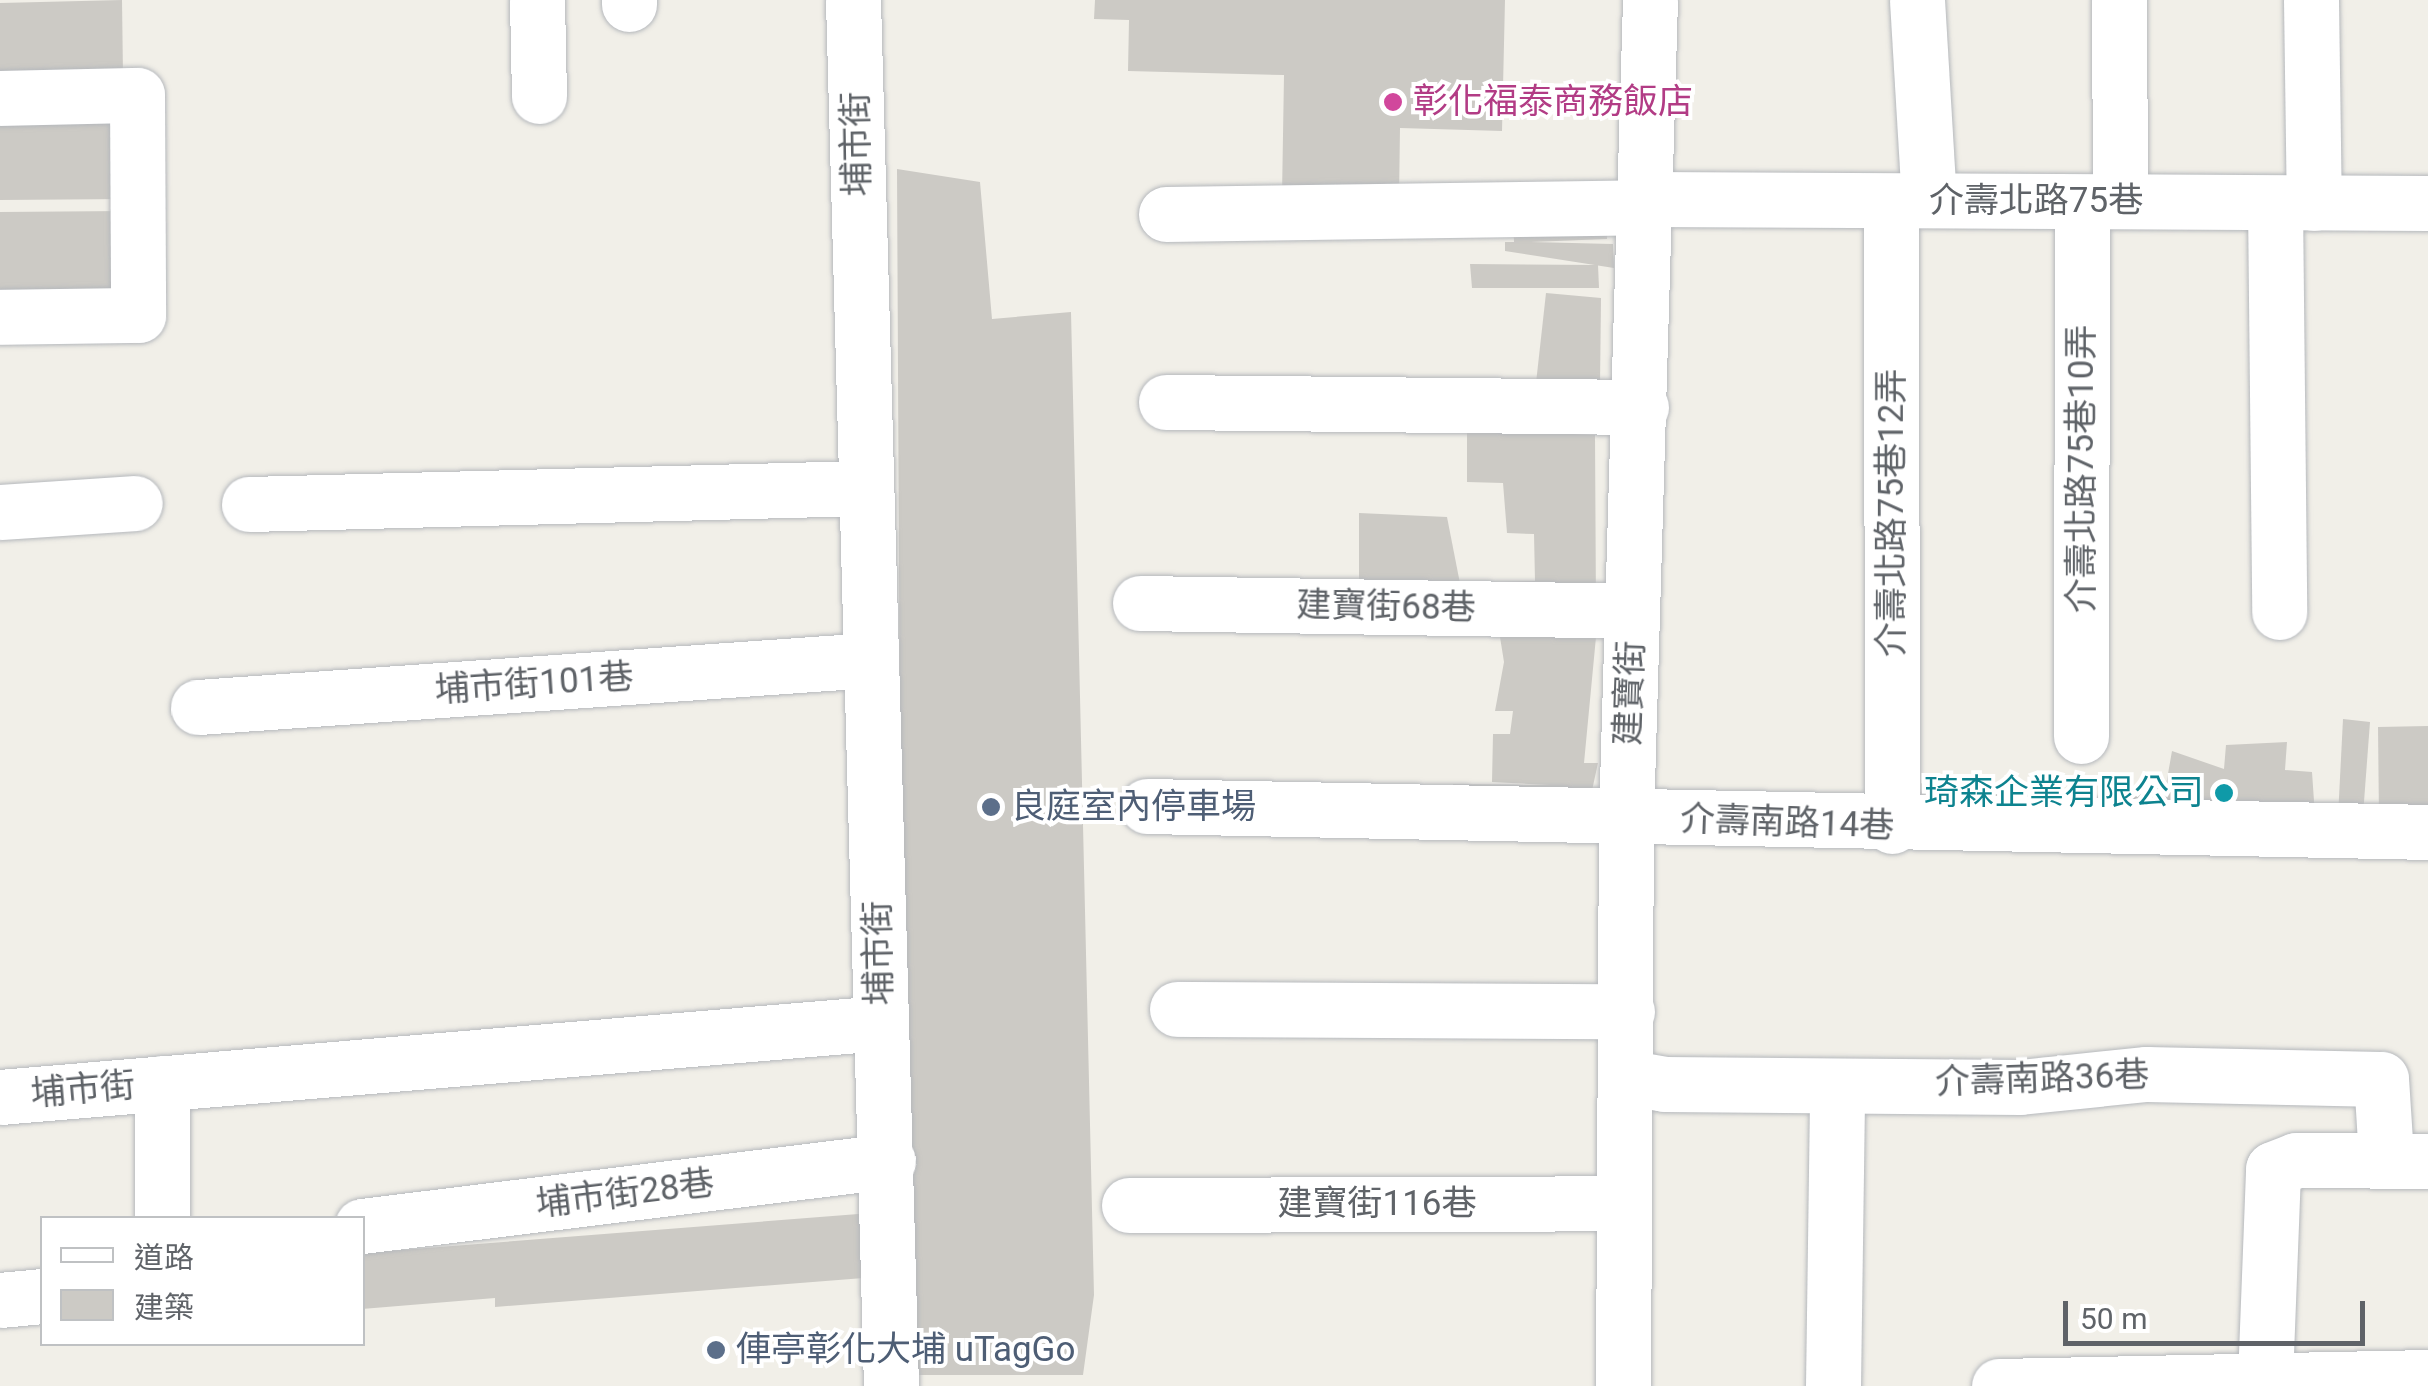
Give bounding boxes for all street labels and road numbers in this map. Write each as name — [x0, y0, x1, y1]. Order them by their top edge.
street label: 埔市街 — [835, 91, 879, 197]
street label: 介壽北路75巷 — [1929, 180, 2143, 222]
street label: 介壽北路75巷10弄 — [2061, 325, 2103, 613]
street label: 介壽北路75巷12弄 — [1871, 369, 1913, 657]
street label: 建寶街68巷 — [1296, 584, 1476, 630]
street label: 建寶街 — [1607, 640, 1653, 746]
street label: 埔市街101巷 — [433, 656, 635, 712]
street label: 介壽南路14巷 — [1679, 798, 1895, 848]
street label: 埔市街 — [857, 900, 901, 1006]
street label: 介壽南路36巷 — [1934, 1054, 2150, 1104]
street label: 埔市街 — [29, 1065, 137, 1115]
street label: 埔市街28巷 — [533, 1162, 717, 1226]
street label: 建寶街116巷 — [1277, 1183, 1477, 1225]

